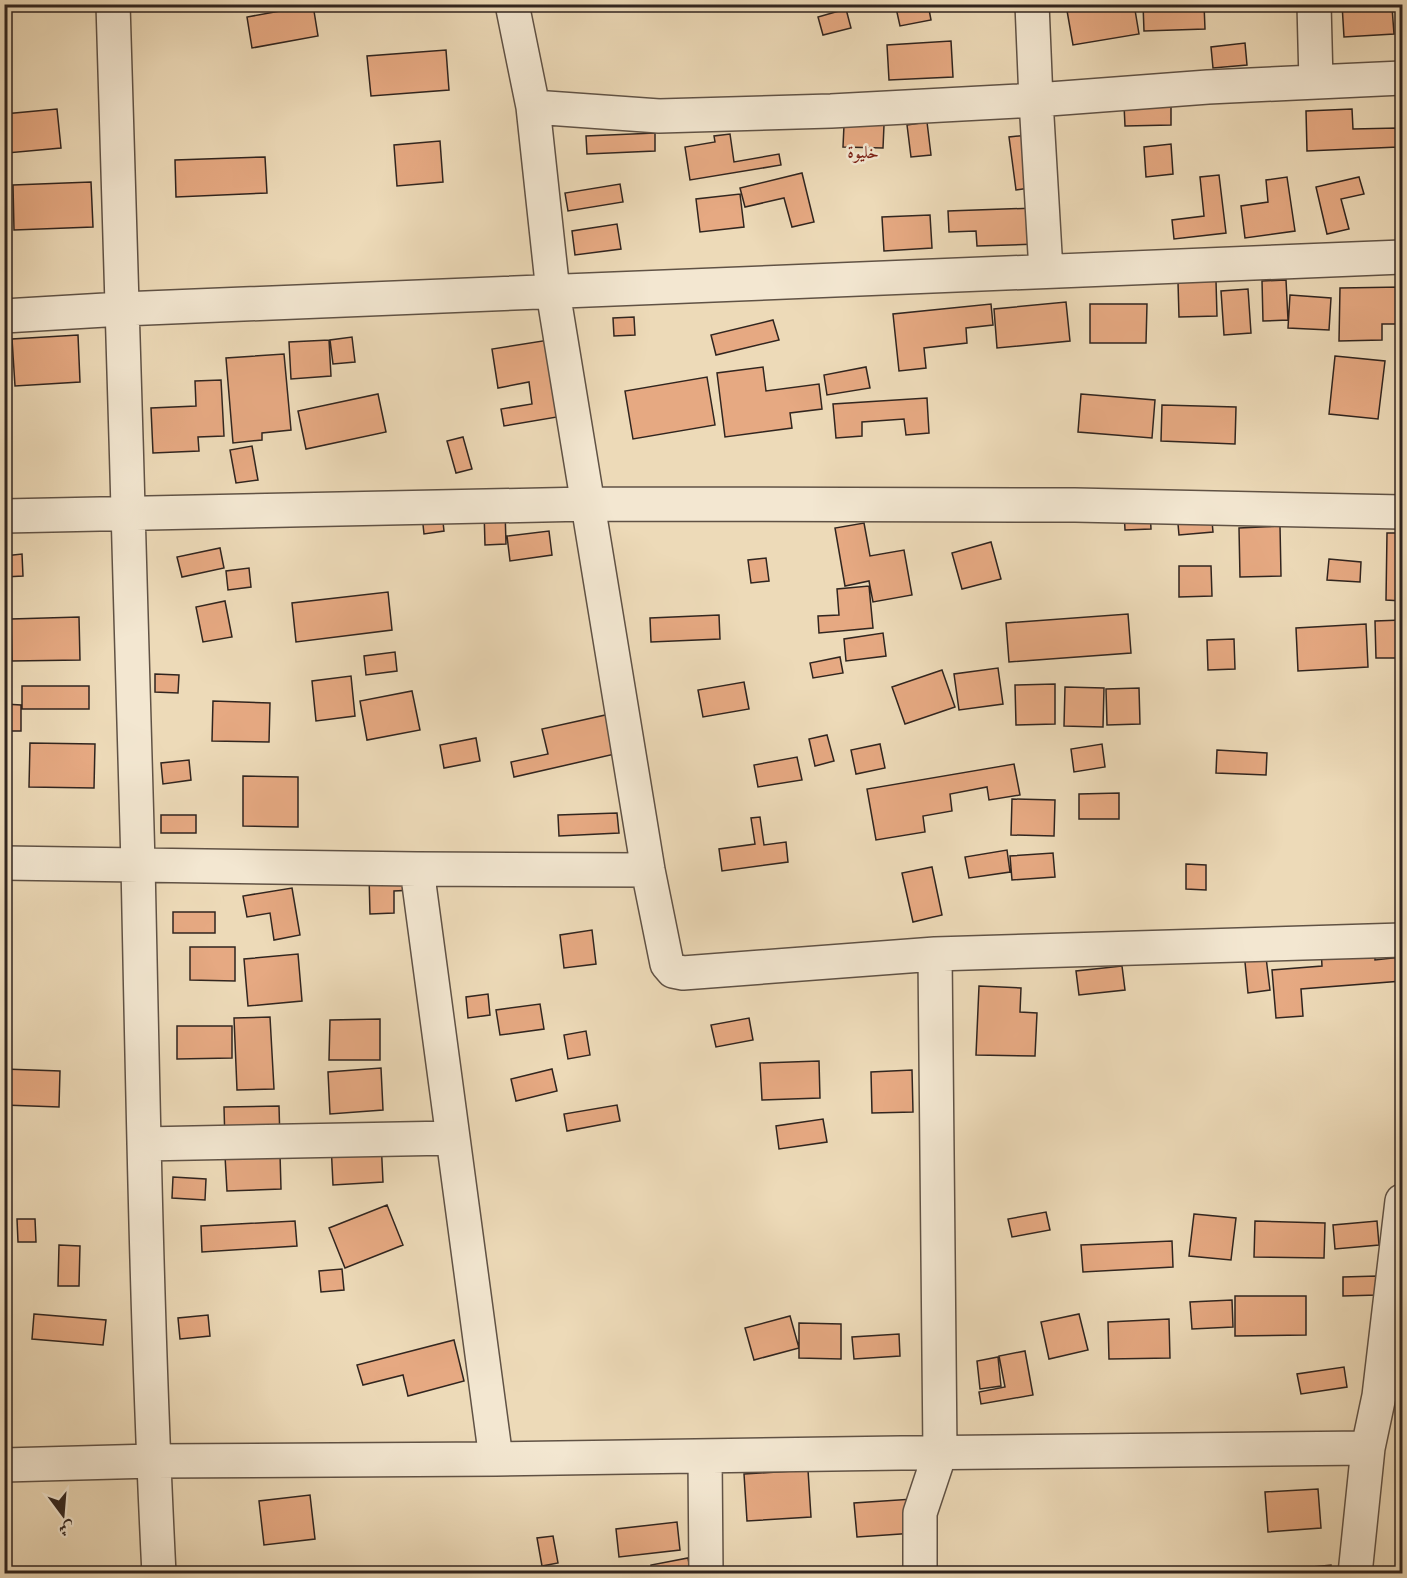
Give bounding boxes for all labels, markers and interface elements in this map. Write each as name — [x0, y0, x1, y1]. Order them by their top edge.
district label: خليوة — [847, 141, 879, 166]
north arrow — [33, 1485, 93, 1545]
text: ش — [56, 1515, 77, 1540]

